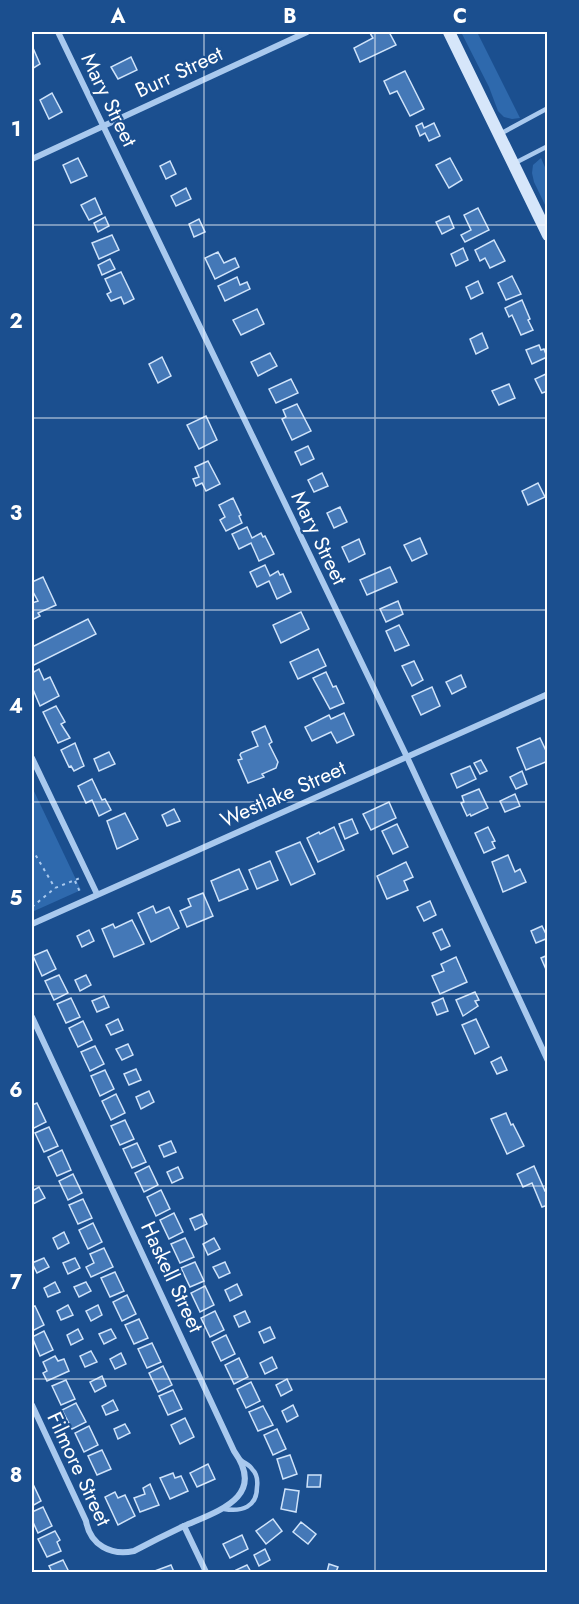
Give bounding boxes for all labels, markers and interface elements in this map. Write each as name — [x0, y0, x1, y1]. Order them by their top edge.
text: A — [110, 2, 126, 31]
text: B — [283, 2, 297, 31]
text: C — [453, 2, 467, 31]
street label: Burr Street — [130, 39, 228, 105]
street label: Mary Street — [73, 48, 145, 152]
text: 1 — [11, 115, 21, 144]
text: 2 — [9, 307, 23, 336]
street label: Mary Street — [283, 486, 355, 590]
text: 3 — [10, 499, 22, 528]
text: 4 — [9, 692, 23, 721]
street label: Westlake Street — [215, 753, 351, 835]
text: 5 — [10, 884, 23, 913]
text: 6 — [9, 1076, 23, 1105]
street label: Haskell Street — [133, 1217, 211, 1337]
text: 7 — [10, 1268, 23, 1297]
street label: Filmore Street — [39, 1407, 119, 1531]
text: 8 — [10, 1461, 22, 1490]

